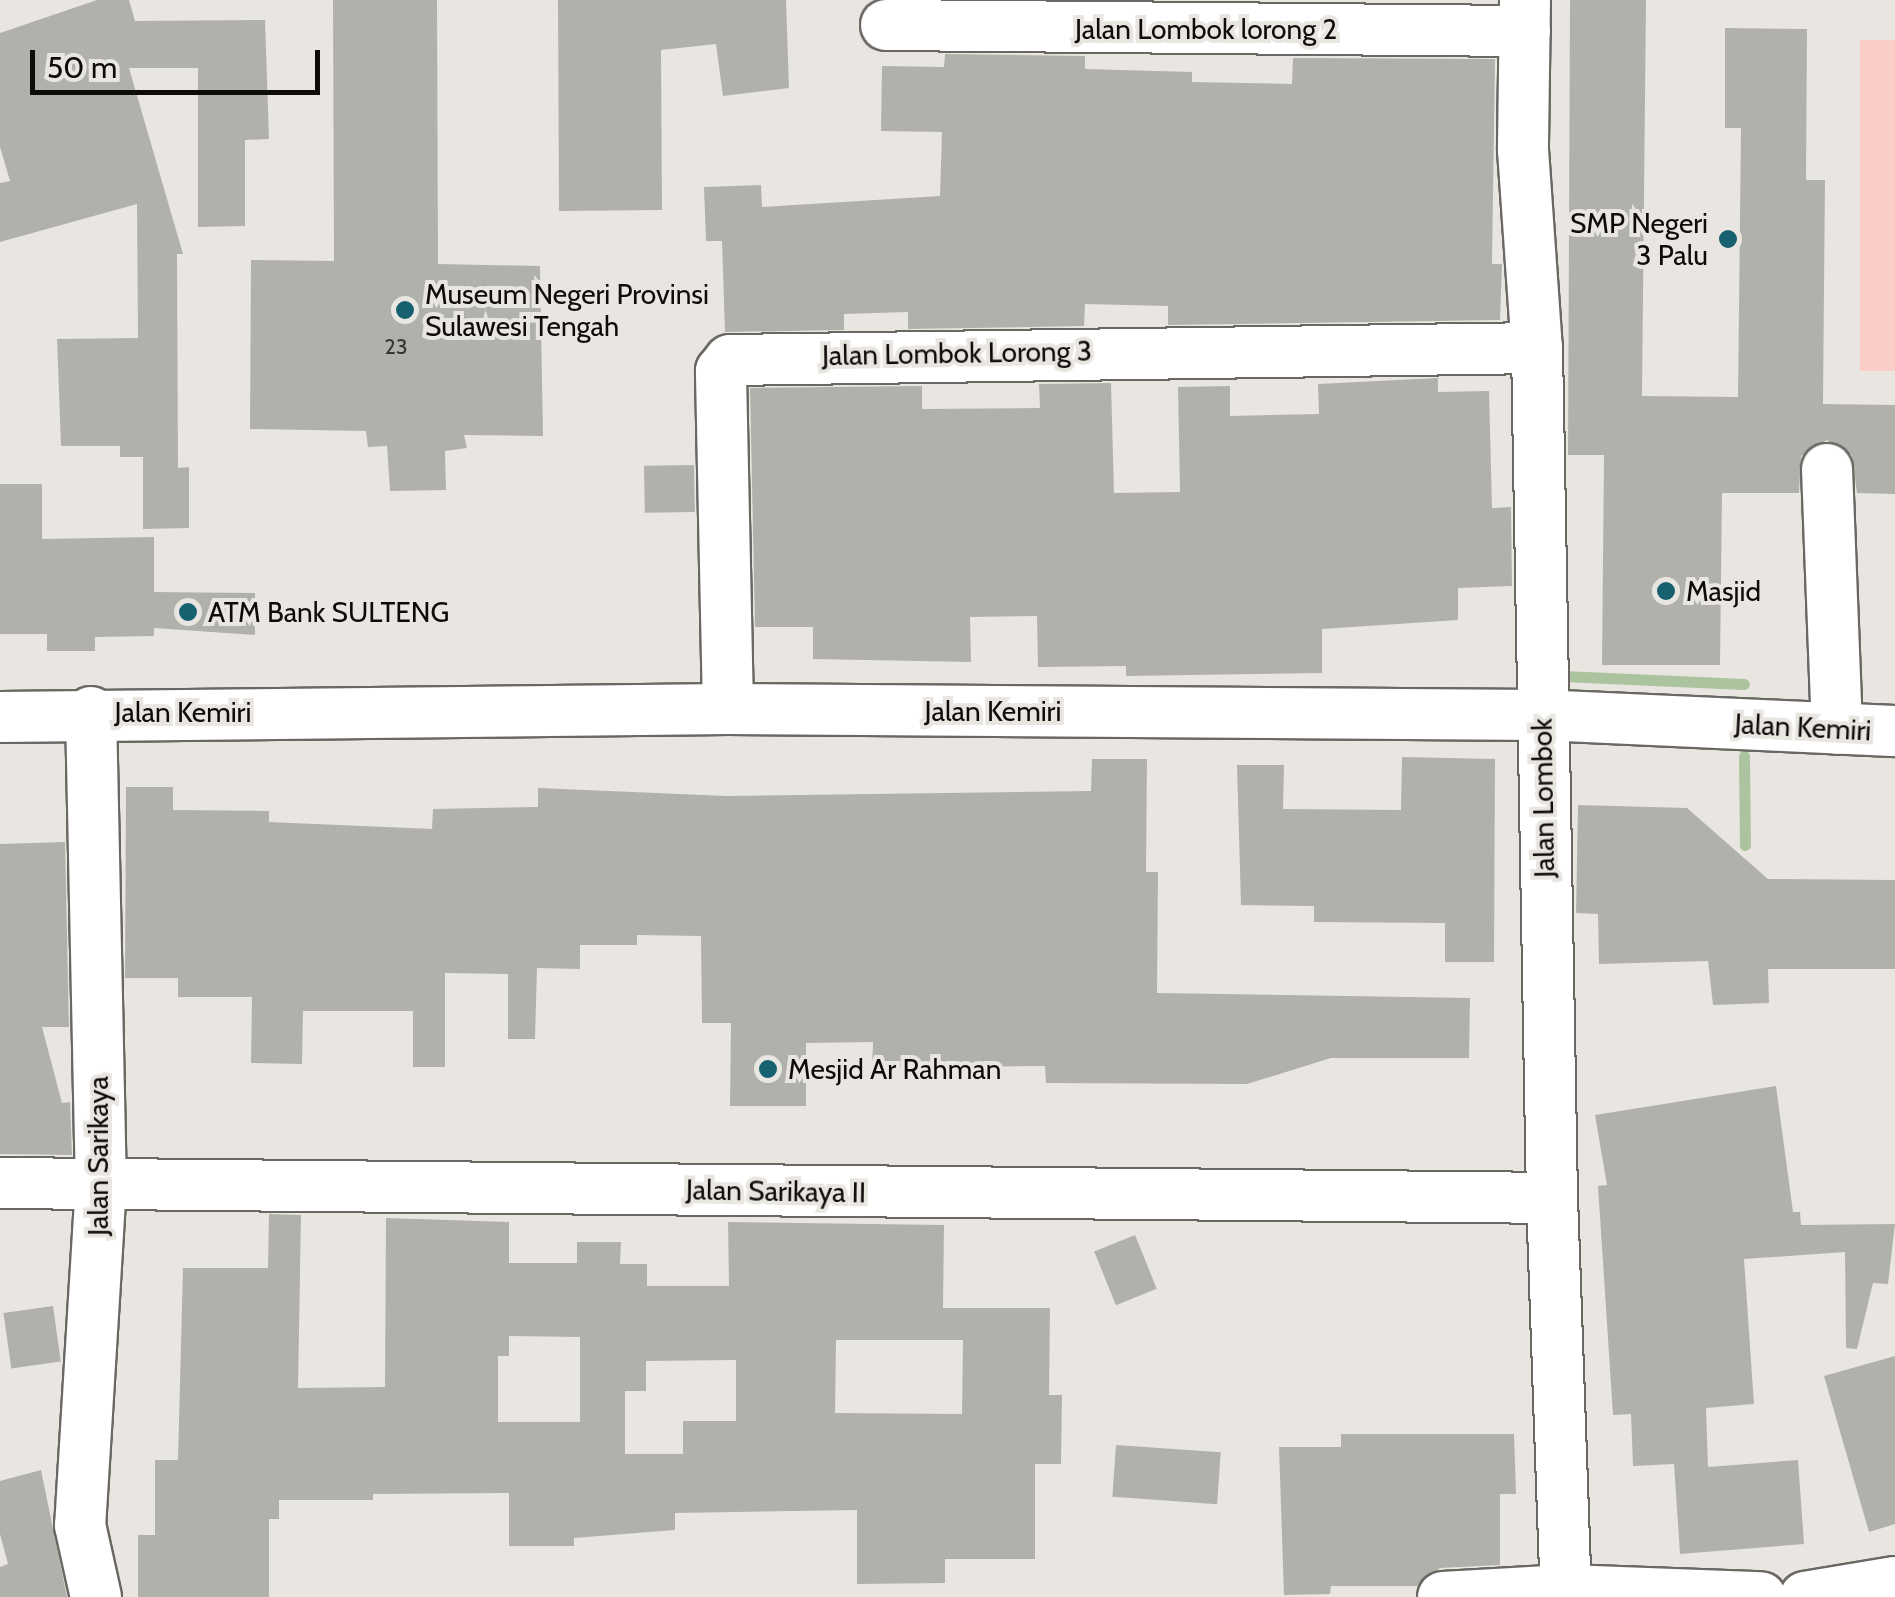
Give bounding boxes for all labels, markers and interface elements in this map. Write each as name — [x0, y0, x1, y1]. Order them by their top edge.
street label: Jalan Lombok lorong 2 — [1075, 12, 1337, 46]
scale bar — [35, 30, 325, 92]
text: 50 m — [47, 49, 117, 86]
place label: SMP Negeri 3 Palu — [1570, 206, 1708, 272]
marker: SMP Negeri 3 Palu — [1717, 228, 1739, 250]
place label: Museum Negeri Provinsi Sulawesi Tengah — [425, 277, 709, 343]
marker: Museum Negeri Provinsi Sulawesi Tengah — [394, 299, 416, 321]
house number: 23 — [384, 334, 408, 360]
street label: Jalan Lombok Lorong 3 — [822, 334, 1092, 372]
place label: Masjid — [1686, 574, 1761, 608]
marker: Masjid — [1655, 580, 1677, 602]
place label: ATM Bank SULTENG — [208, 595, 449, 629]
marker: ATM Bank SULTENG — [177, 601, 199, 623]
street label: Jalan Kemiri — [925, 694, 1061, 728]
street label: Jalan Kemiri — [115, 695, 251, 729]
street label: Jalan Kemiri — [1734, 707, 1872, 747]
street label: Jalan Lombok — [1525, 718, 1561, 878]
place label: Mesjid Ar Rahman — [788, 1052, 1001, 1086]
marker: Mesjid Ar Rahman — [757, 1058, 779, 1080]
street label: Jalan Sarikaya — [81, 1076, 115, 1236]
street label: Jalan Sarikaya II — [686, 1173, 866, 1209]

